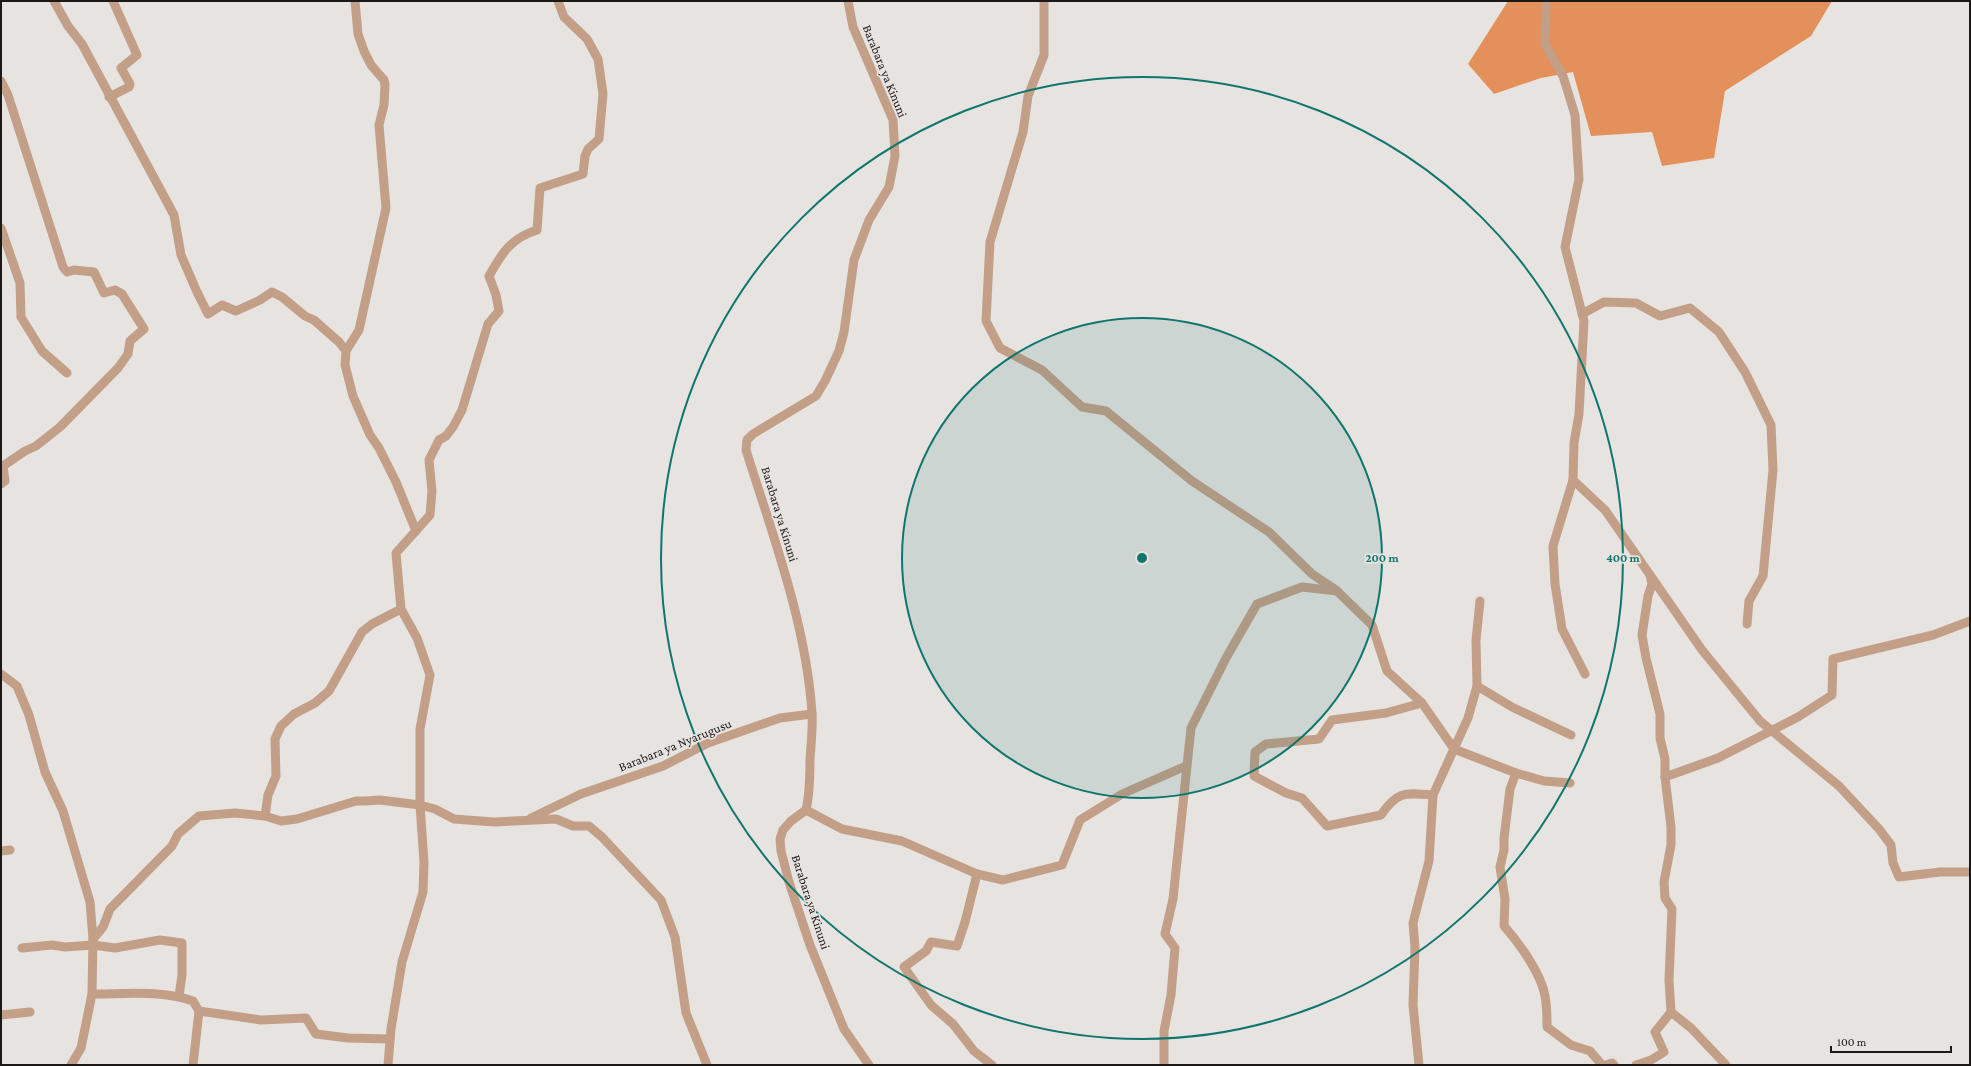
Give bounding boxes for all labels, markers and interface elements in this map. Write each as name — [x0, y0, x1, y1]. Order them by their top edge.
street label: Barabara ya Kinuni — [860, 23, 911, 120]
street label: Barabara ya Kinuni — [758, 465, 802, 564]
centre of rings — [1135, 551, 1149, 565]
text: 200 m — [1365, 551, 1399, 565]
text: 400 m — [1606, 551, 1641, 565]
street label: Barabara ya Nyarugusu — [616, 715, 734, 775]
street label: Barabara ya Kinuni — [789, 853, 834, 952]
scale bar — [1831, 1028, 1951, 1054]
text: 100 m — [1837, 1035, 1867, 1049]

